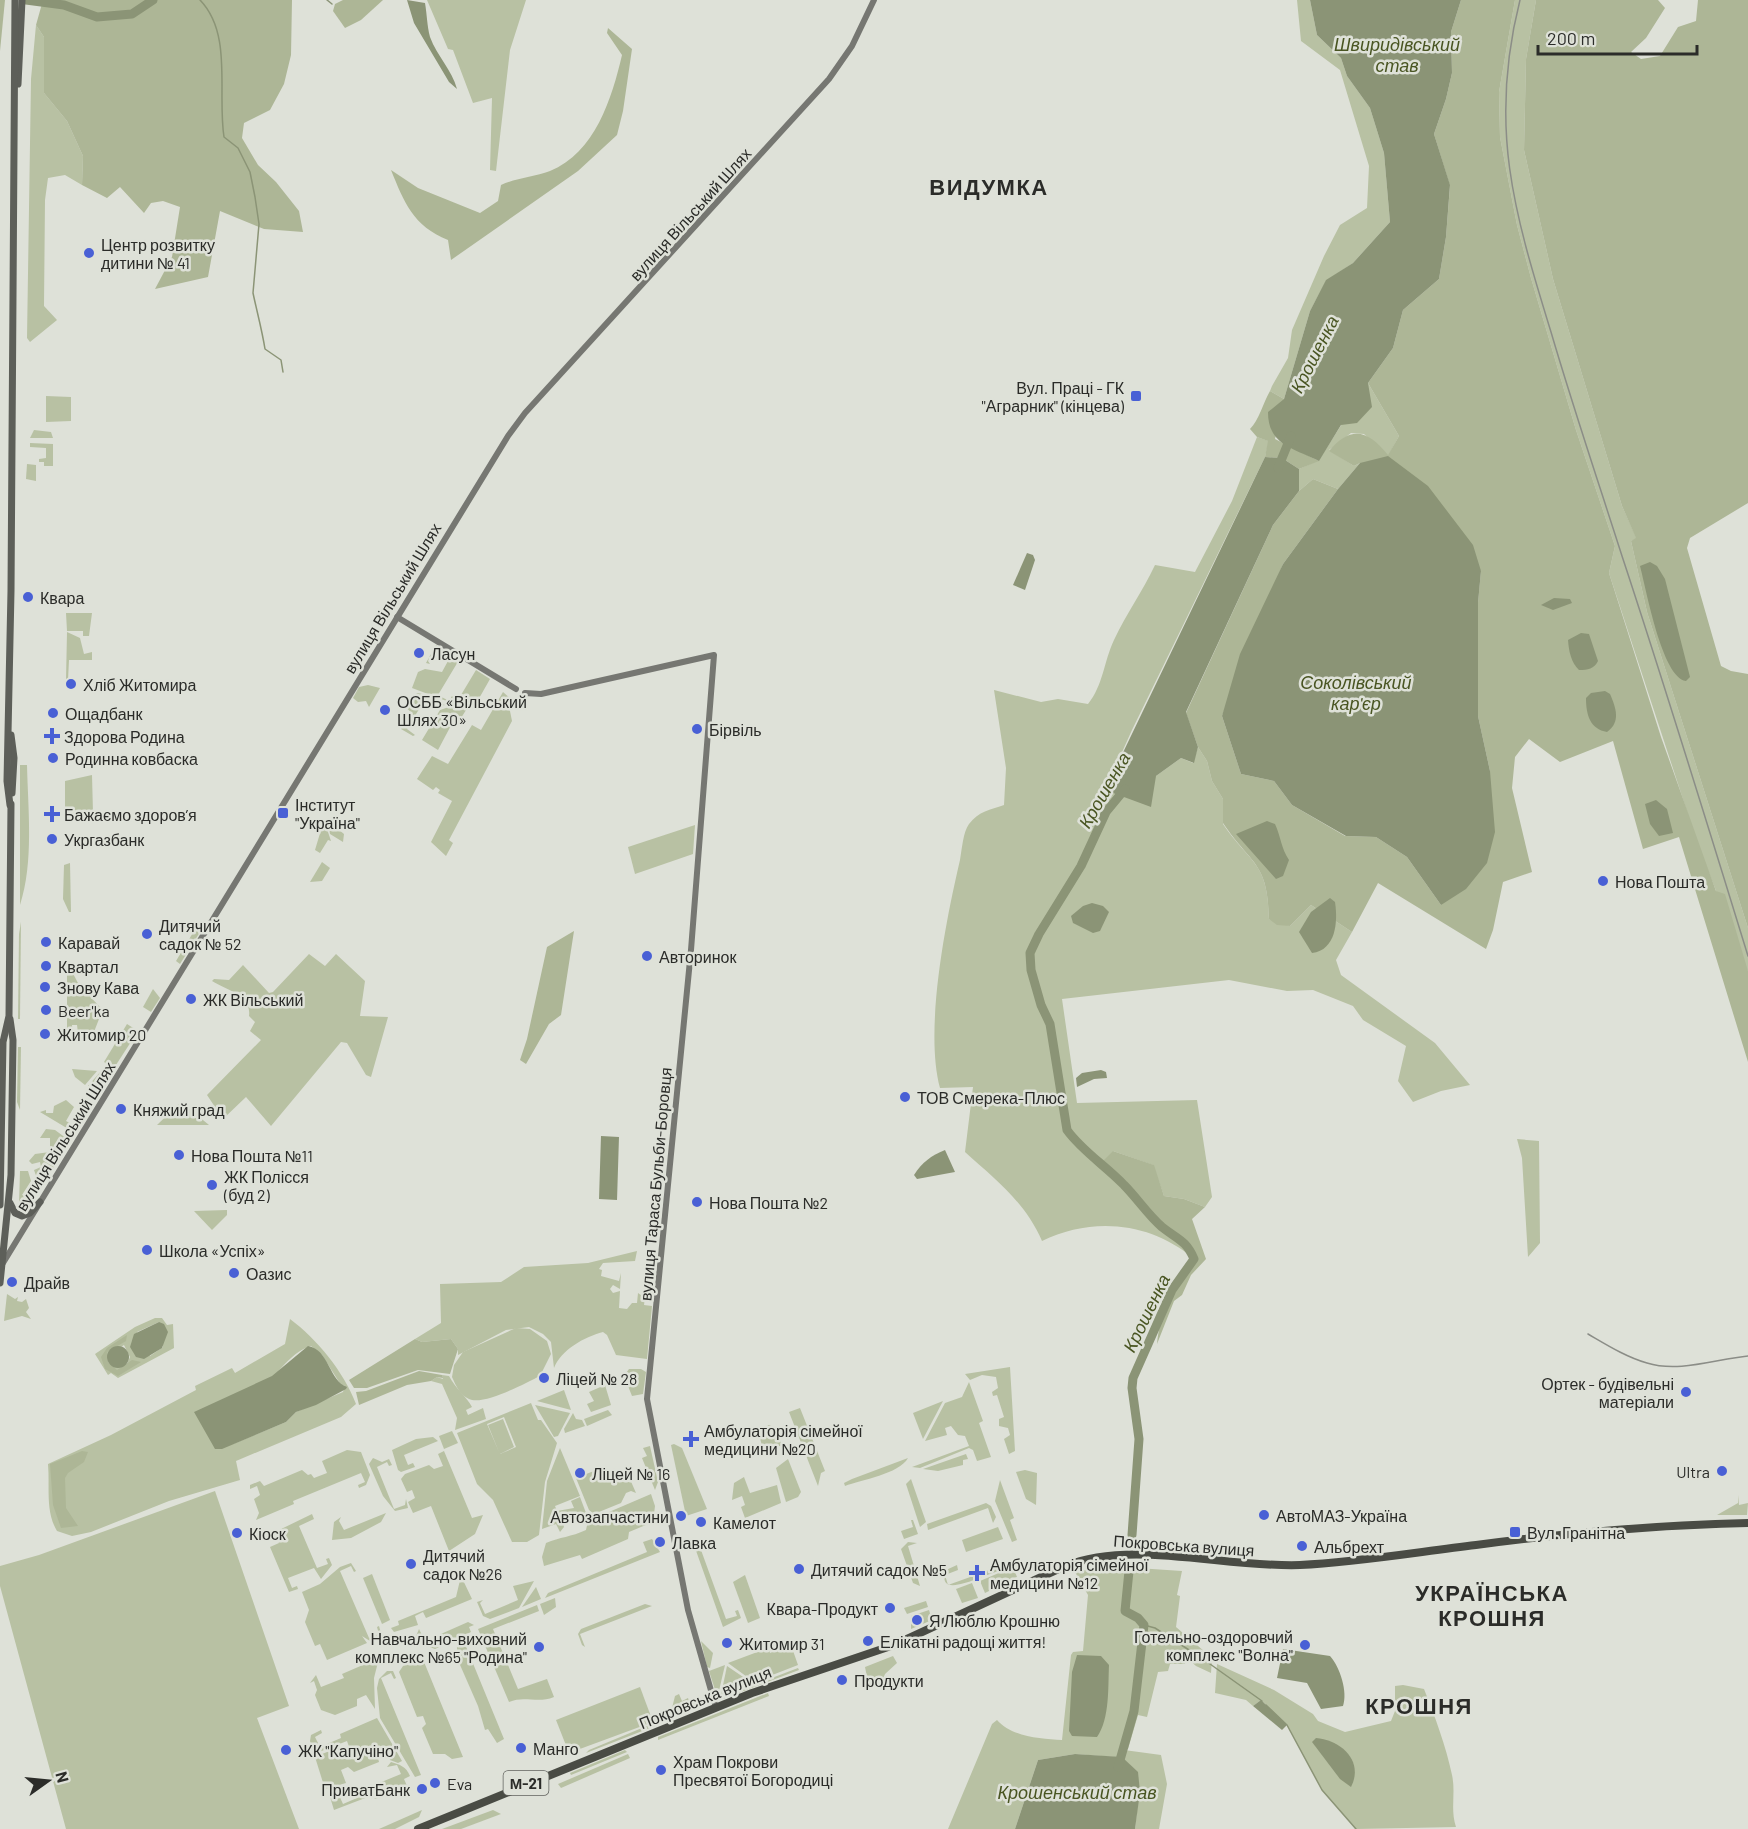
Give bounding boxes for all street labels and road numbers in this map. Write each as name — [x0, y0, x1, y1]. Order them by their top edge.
street label: вулиця Вільський Шлях — [625, 144, 755, 284]
street label: вулиця Вільський Шлях — [340, 519, 444, 677]
street label: вулиця Вільський Шлях — [11, 1058, 119, 1214]
street label: вулиця Тараса Бульби-Боровця — [635, 1066, 675, 1302]
street label: Покровська вулиця — [1113, 1531, 1255, 1559]
street label: Покровська вулиця — [636, 1662, 774, 1732]
road number: М-21 — [504, 1771, 548, 1795]

